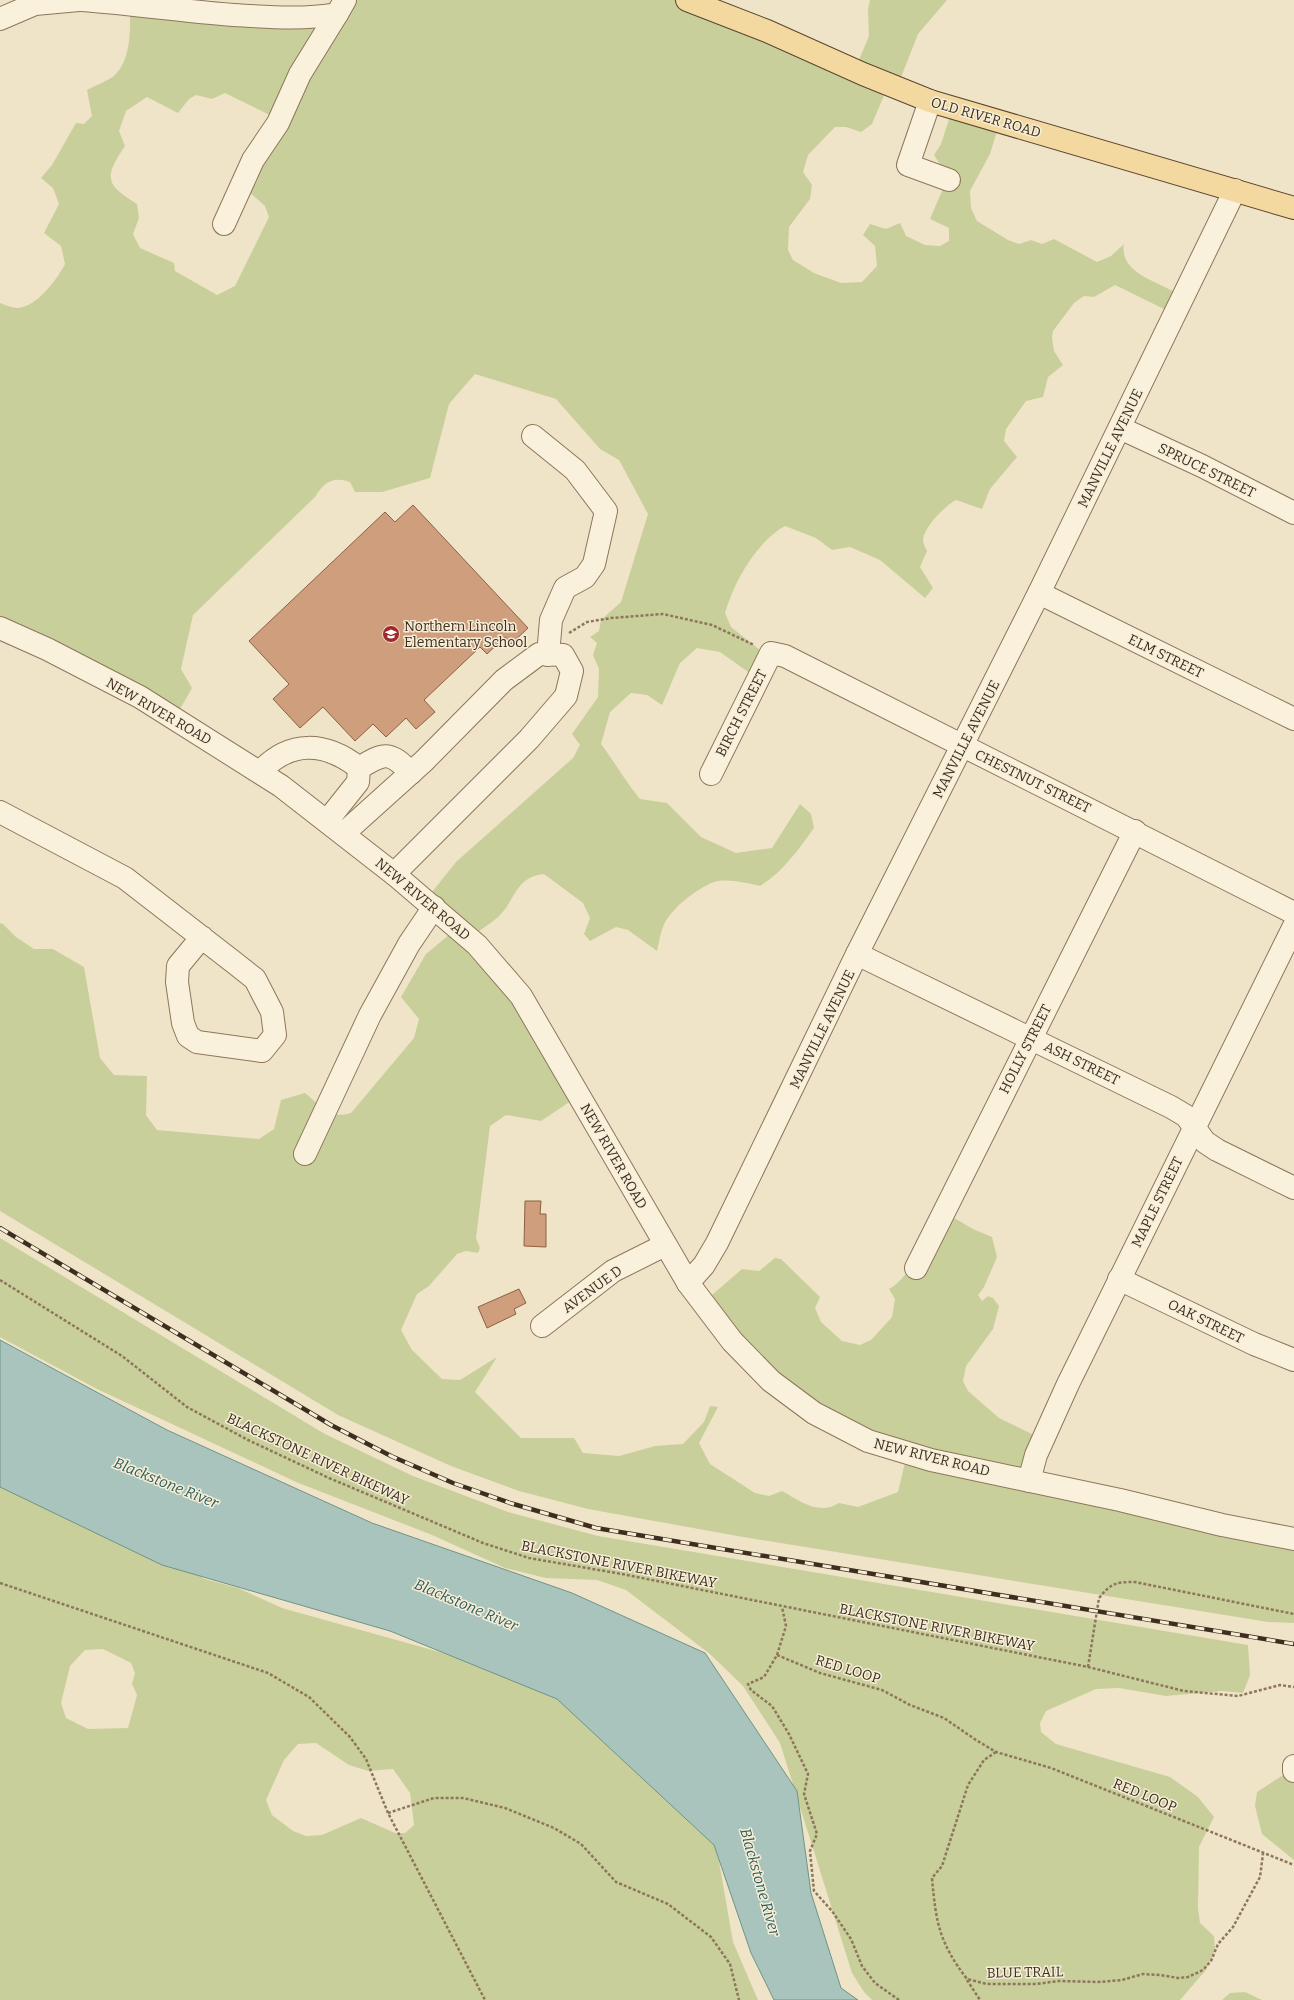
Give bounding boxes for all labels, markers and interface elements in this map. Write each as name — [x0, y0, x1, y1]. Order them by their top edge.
street label: OLD RIVER ROAD — [929, 94, 1043, 141]
street label: MANVILLE AVENUE — [1074, 386, 1147, 511]
street label: SPRUCE STREET — [1155, 440, 1258, 501]
place label: Northern Lincoln Elementary School — [404, 618, 527, 651]
school or university icon: Northern Lincoln Elementary School — [381, 624, 401, 644]
street label: ELM STREET — [1125, 631, 1206, 682]
street label: BIRCH STREET — [712, 667, 771, 760]
street label: NEW RIVER ROAD — [103, 674, 214, 749]
street label: MANVILLE AVENUE — [929, 677, 1004, 801]
street label: CHESTNUT STREET — [972, 746, 1094, 817]
street label: NEW RIVER ROAD — [372, 855, 474, 944]
street label: MANVILLE AVENUE — [786, 967, 859, 1092]
street label: HOLLY STREET — [996, 1002, 1055, 1097]
street label: ASH STREET — [1041, 1038, 1122, 1089]
street label: NEW RIVER ROAD — [576, 1101, 651, 1212]
street label: MAPLE STREET — [1128, 1154, 1187, 1250]
street label: AVENUE D — [559, 1262, 625, 1317]
street label: OAK STREET — [1165, 1296, 1247, 1347]
street label: BLACKSTONE RIVER BIKEWAY — [224, 1410, 412, 1509]
street label: NEW RIVER ROAD — [872, 1435, 992, 1480]
water label: Blackstone River — [111, 1454, 222, 1512]
street label: BLACKSTONE RIVER BIKEWAY — [520, 1537, 718, 1592]
water label: Blackstone River — [411, 1575, 521, 1635]
street label: BLACKSTONE RIVER BIKEWAY — [838, 1600, 1036, 1655]
street label: RED LOOP — [813, 1652, 882, 1687]
street label: RED LOOP — [1110, 1775, 1179, 1816]
water label: Blackstone River — [736, 1826, 784, 1939]
street label: BLUE TRAIL — [986, 1963, 1064, 1982]

